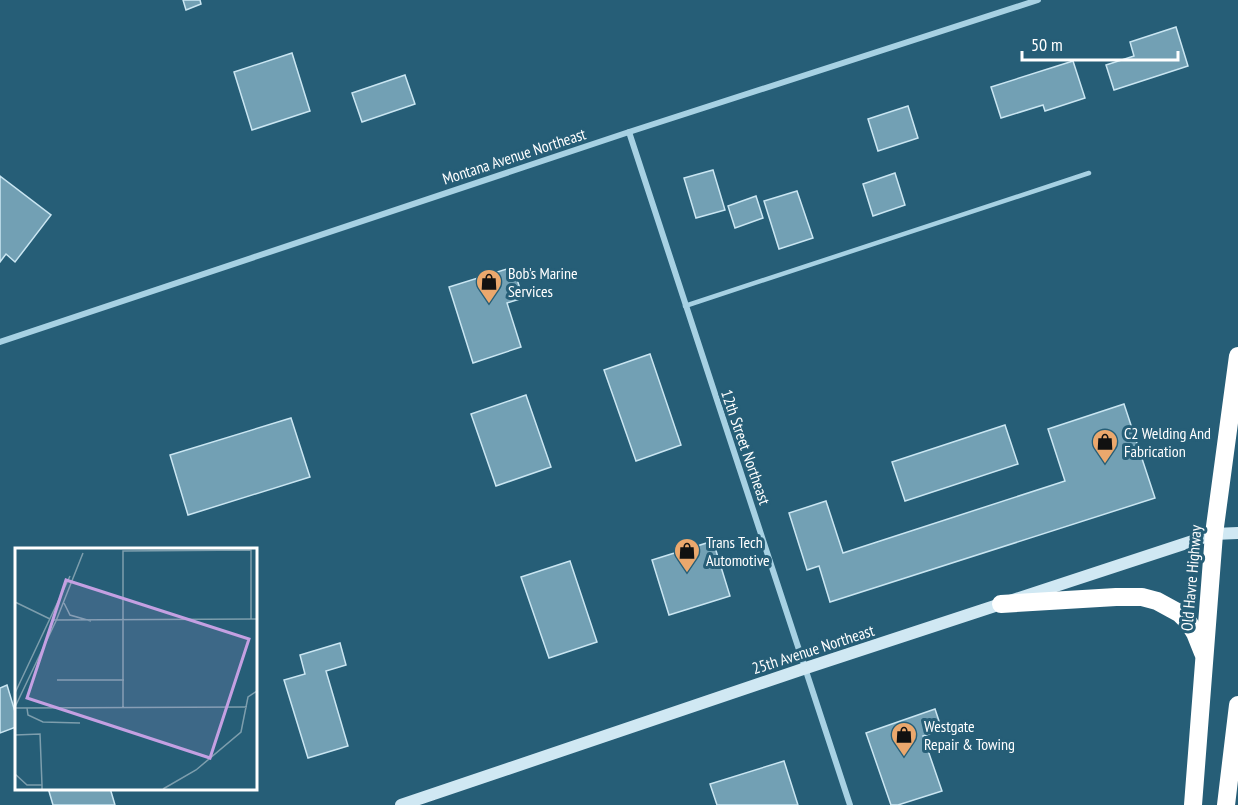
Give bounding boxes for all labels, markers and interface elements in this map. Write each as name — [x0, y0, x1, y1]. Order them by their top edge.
scale bar — [1022, 24, 1178, 62]
text: 50 m — [1031, 33, 1063, 56]
street label: Montana Avenue Northeast — [440, 123, 589, 189]
place label: Bob's Marine Services — [508, 263, 578, 301]
shop icon: Bob's Marine Services — [474, 267, 504, 305]
street label: 12th Street Northeast — [717, 387, 775, 508]
place label: C2 Welding And Fabrication — [1124, 423, 1211, 461]
shop icon: C2 Welding And Fabrication — [1090, 427, 1120, 465]
street label: Old Havre Highway — [1176, 524, 1206, 632]
place label: Trans Tech Automotive — [706, 532, 770, 570]
shop icon: Trans Tech Automotive — [672, 536, 702, 574]
inset map — [15, 548, 256, 790]
street label: 25th Avenue Northeast — [749, 620, 877, 678]
place label: Westgate Repair & Towing — [924, 716, 1015, 754]
shop icon: Westgate Repair & Towing — [889, 720, 919, 758]

